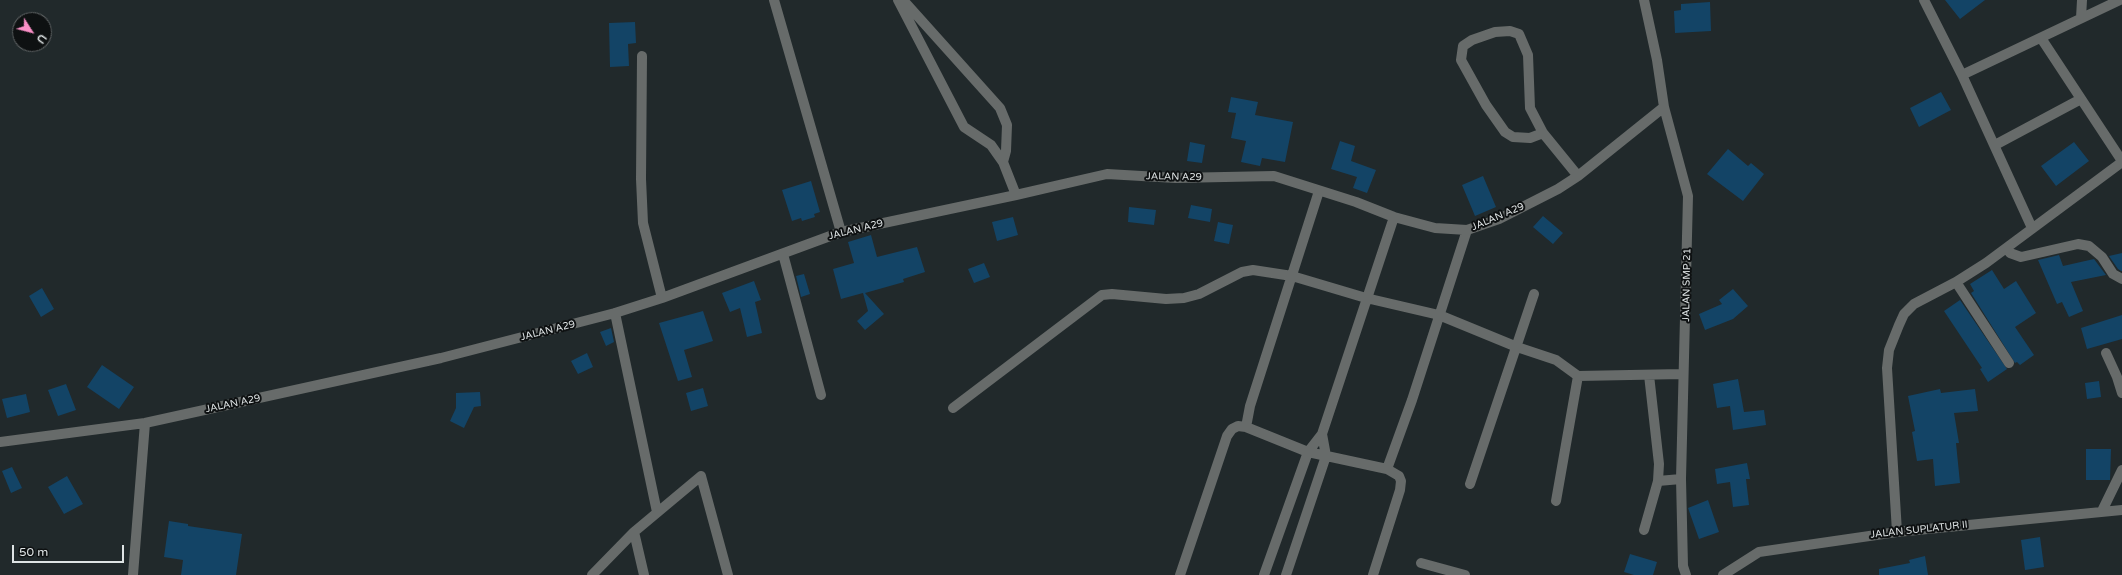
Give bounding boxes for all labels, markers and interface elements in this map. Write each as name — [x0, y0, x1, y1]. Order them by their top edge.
north arrow — [12, 12, 52, 52]
text: U — [34, 32, 49, 46]
street label: JALAN A29 — [1146, 171, 1202, 183]
street label: JALAN A29 — [1470, 201, 1526, 233]
street label: JALAN A29 — [827, 217, 885, 243]
street label: JALAN SMP 21 — [1680, 248, 1694, 322]
street label: JALAN A29 — [519, 318, 577, 344]
street label: JALAN A29 — [204, 392, 262, 416]
street label: JALAN SUPLATUR II — [1870, 519, 1968, 541]
scale bar — [14, 537, 126, 563]
text: 50 m — [19, 545, 48, 559]

